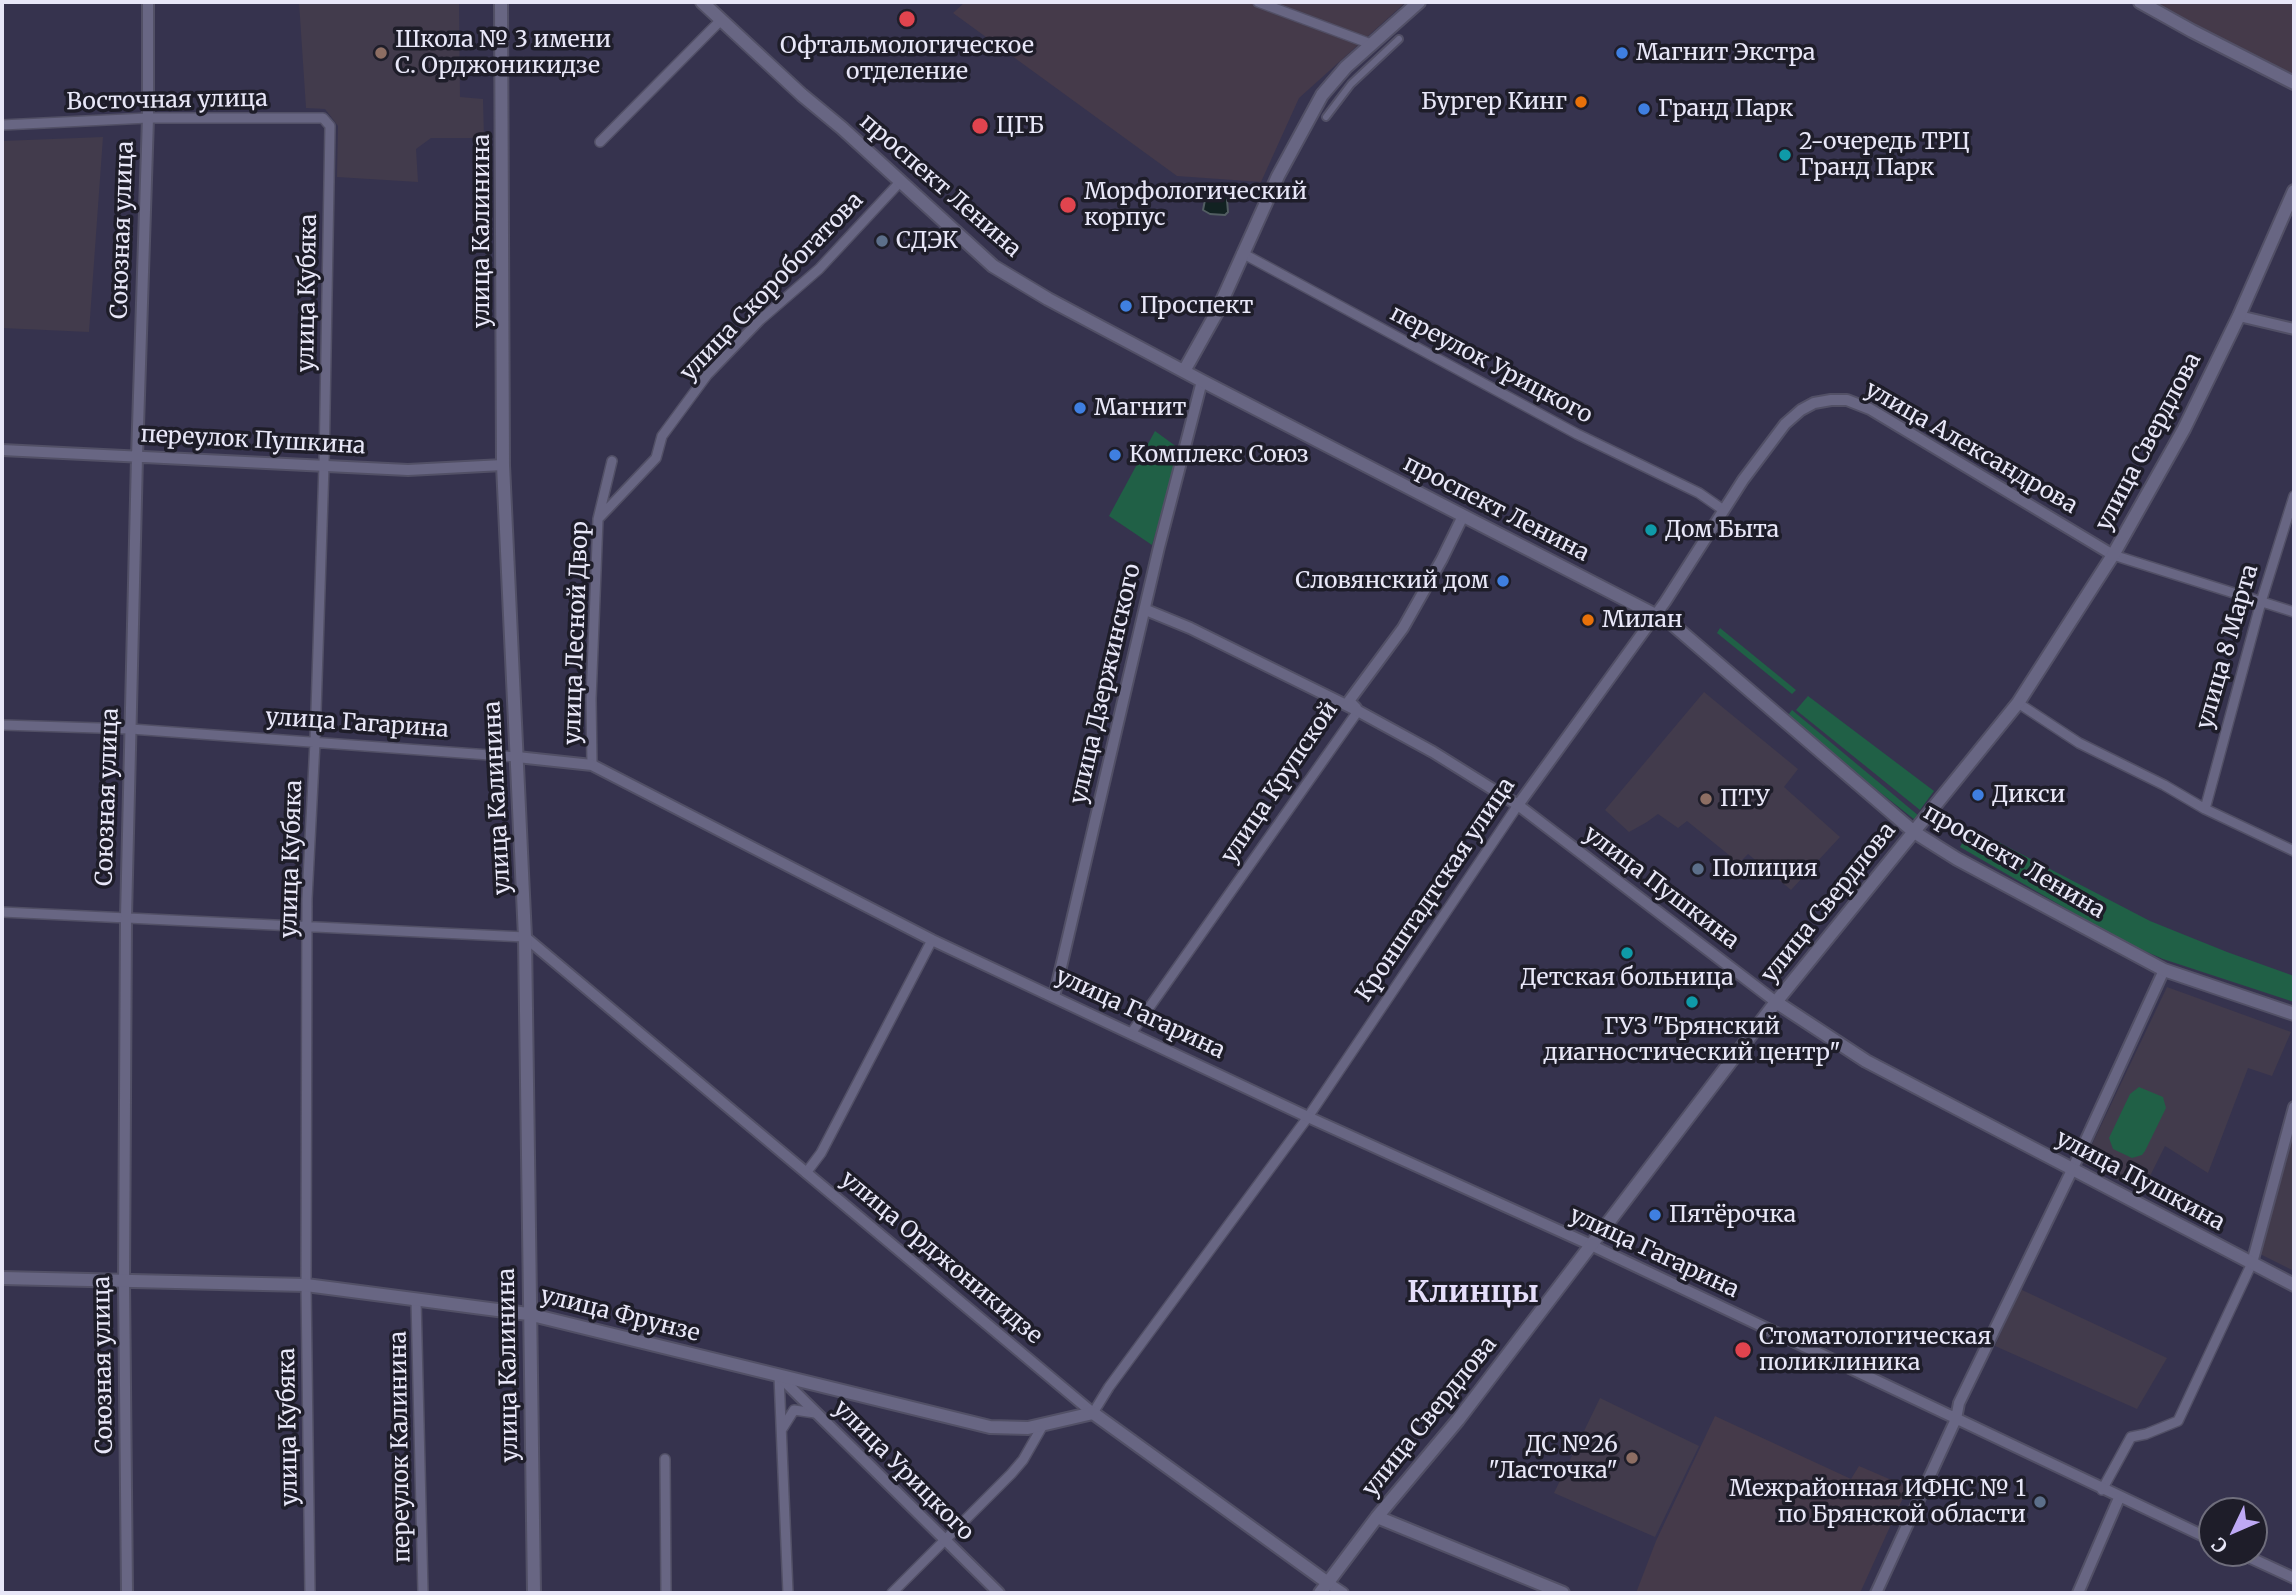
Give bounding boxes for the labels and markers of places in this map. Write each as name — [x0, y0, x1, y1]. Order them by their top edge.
marker: Офтальмологическое отделение — [897, 9, 917, 29]
place label: Школа № 3 имени С. Орджоникидзе — [395, 26, 611, 80]
place label: Офтальмологическое отделение — [780, 32, 1034, 86]
place label: Магнит Экстра — [1636, 39, 1815, 67]
marker: Школа № 3 имени С. Орджоникидзе — [373, 45, 389, 61]
marker: Магнит Экстра — [1614, 45, 1630, 61]
place label: Бургер Кинг — [1421, 88, 1567, 116]
marker: Бургер Кинг — [1573, 94, 1589, 110]
place label: Гранд Парк — [1658, 95, 1793, 123]
marker: Гранд Парк — [1636, 101, 1652, 117]
place label: ЦГБ — [996, 112, 1044, 140]
marker: ЦГБ — [970, 116, 990, 136]
place label: 2-очередь ТРЦ Гранд Парк — [1799, 128, 1970, 182]
marker: 2-очередь ТРЦ Гранд Парк — [1777, 147, 1793, 163]
place label: Морфологический корпус — [1084, 178, 1307, 232]
marker: Морфологический корпус — [1058, 195, 1078, 215]
place label: СДЭК — [896, 227, 958, 255]
marker: СДЭК — [874, 233, 890, 249]
place label: Проспект — [1140, 292, 1253, 320]
marker: Проспект — [1118, 298, 1134, 314]
place label: Магнит — [1094, 394, 1186, 422]
marker: Магнит — [1072, 400, 1088, 416]
place label: Комплекс Союз — [1129, 441, 1309, 469]
marker: Комплекс Союз — [1107, 447, 1123, 463]
place label: Дом Быта — [1665, 516, 1779, 544]
marker: Дом Быта — [1643, 522, 1659, 538]
place label: Словянский дом — [1295, 567, 1489, 595]
marker: Словянский дом — [1495, 573, 1511, 589]
place label: Милан — [1602, 606, 1683, 634]
marker: Милан — [1580, 612, 1596, 628]
place label: Дикси — [1992, 781, 2065, 809]
place label: ПТУ — [1720, 785, 1770, 813]
marker: Дикси — [1970, 787, 1986, 803]
marker: ПТУ — [1698, 791, 1714, 807]
place label: Полиция — [1712, 855, 1818, 883]
marker: Полиция — [1690, 861, 1706, 877]
marker: Детская больница — [1619, 945, 1635, 961]
place label: Детская больница — [1520, 964, 1734, 992]
marker: ГУЗ "Брянский диагностический центр" — [1684, 994, 1700, 1010]
place label: ГУЗ "Брянский диагностический центр" — [1543, 1013, 1841, 1067]
place label: Пятёрочка — [1669, 1201, 1796, 1229]
marker: Пятёрочка — [1647, 1207, 1663, 1223]
place label: Стоматологическая поликлиника — [1759, 1323, 1991, 1377]
marker: Стоматологическая поликлиника — [1733, 1340, 1753, 1360]
place label: ДС №26 "Ласточка" — [1488, 1431, 1618, 1485]
marker: ДС №26 "Ласточка" — [1624, 1450, 1640, 1466]
place label: Межрайонная ИФНС № 1 по Брянской области — [1729, 1475, 2026, 1529]
marker: Межрайонная ИФНС № 1 по Брянской области — [2032, 1494, 2048, 1510]

